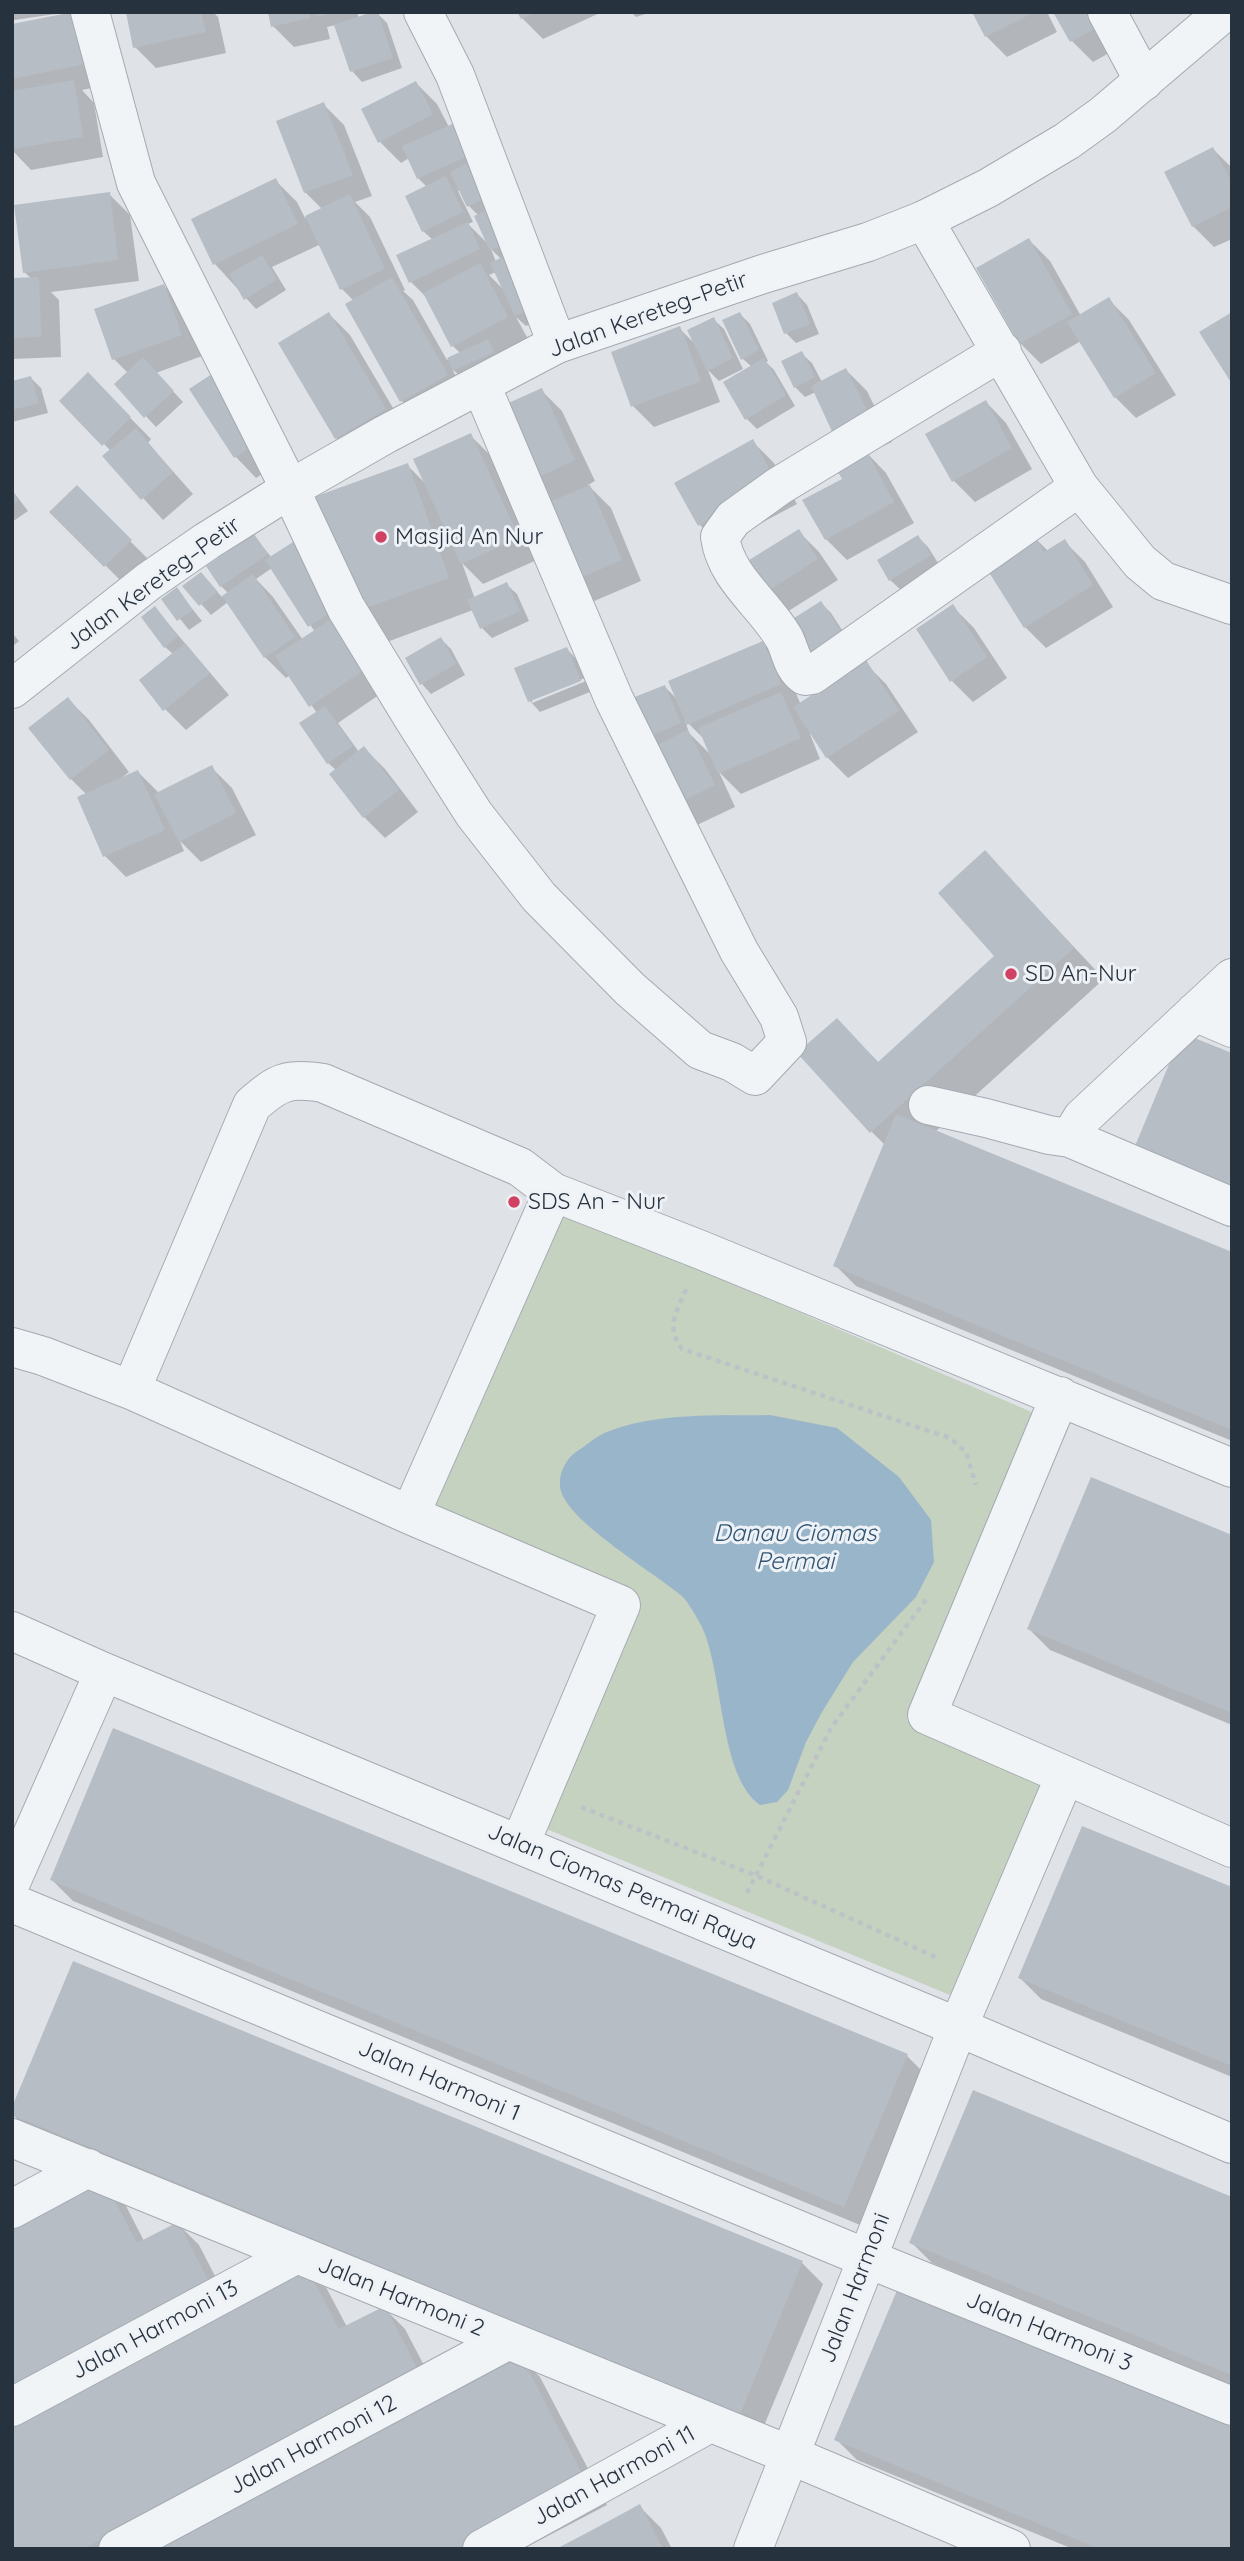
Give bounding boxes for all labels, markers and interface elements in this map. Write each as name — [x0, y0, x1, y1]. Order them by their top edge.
street label: Jalan Kereteg–Petir — [545, 266, 751, 364]
street label: Jalan Kereteg–Petir — [60, 511, 246, 657]
place label: Masjid An Nur — [395, 523, 543, 551]
marker: Masjid An Nur — [373, 529, 389, 545]
place label: SD An-Nur — [1025, 960, 1137, 988]
marker: SD An-Nur — [1003, 966, 1019, 982]
place label: SDS An - Nur — [528, 1188, 665, 1216]
marker: SDS An - Nur — [506, 1194, 522, 1210]
water label: Danau Ciomas Permai — [713, 1520, 877, 1576]
street label: Jalan Ciomas Permai Raya — [483, 1818, 761, 1956]
street label: Jalan Harmoni 1 — [354, 2034, 524, 2128]
street label: Jalan Harmoni — [814, 2209, 896, 2367]
street label: Jalan Harmoni 2 — [314, 2251, 488, 2343]
street label: Jalan Harmoni 13 — [67, 2274, 243, 2386]
street label: Jalan Harmoni 3 — [962, 2286, 1136, 2378]
street label: Jalan Harmoni 12 — [224, 2389, 402, 2501]
street label: Jalan Harmoni 11 — [528, 2420, 700, 2532]

